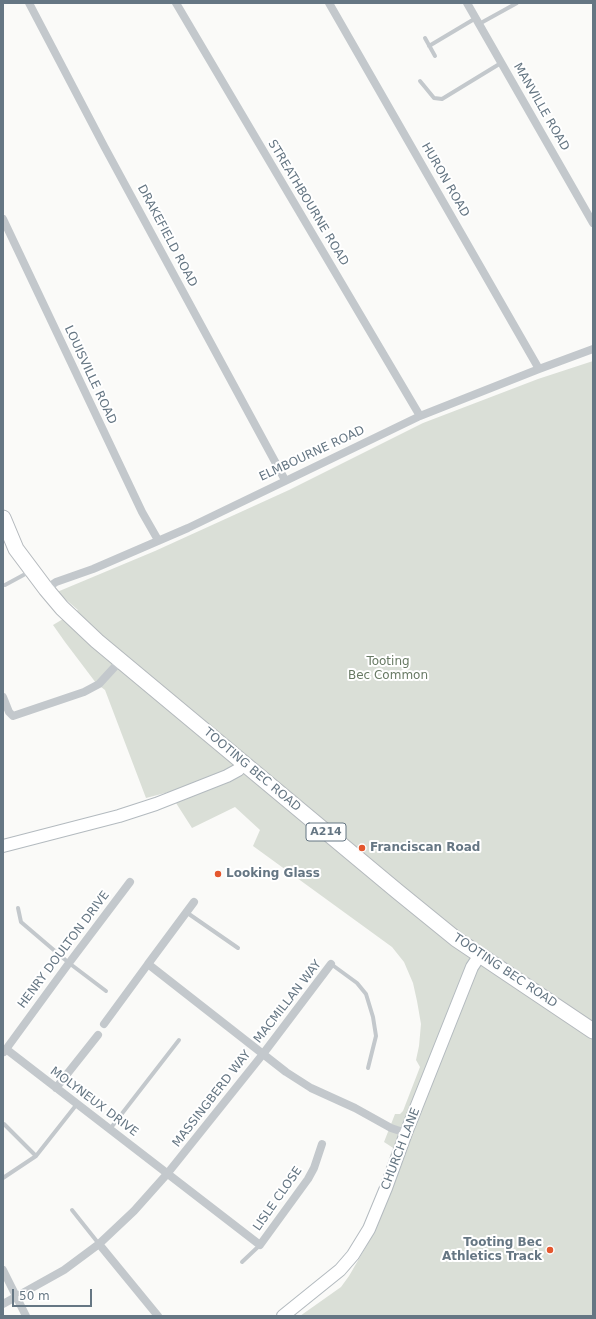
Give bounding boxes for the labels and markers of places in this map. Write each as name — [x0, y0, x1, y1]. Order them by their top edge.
place label: Franciscan Road — [370, 841, 480, 855]
marker: Franciscan Road — [357, 843, 367, 853]
place label: Looking Glass — [226, 867, 320, 881]
marker: Looking Glass — [213, 869, 223, 879]
place label: Tooting Bec Athletics Track — [442, 1236, 542, 1264]
marker: Tooting Bec Athletics Track — [545, 1245, 555, 1255]

